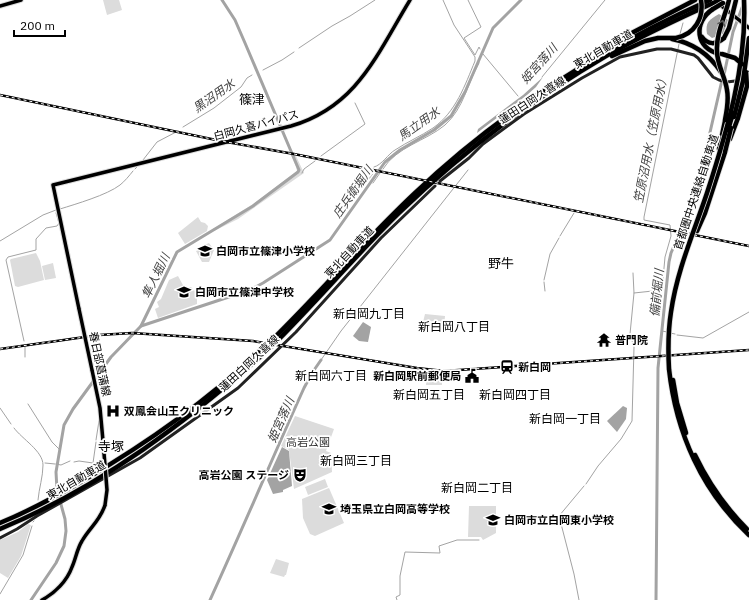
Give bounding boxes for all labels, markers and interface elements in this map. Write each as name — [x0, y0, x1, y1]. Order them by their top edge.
scale bar — [14, 12, 65, 38]
text: 200 m — [20, 18, 55, 33]
one-way arrow — [717, 19, 725, 26]
street label: 東北自動車道 — [571, 26, 635, 72]
water label: 姫宮落川 — [517, 39, 562, 87]
water label: 笠原沼用水（笠原用水） — [631, 72, 670, 204]
street label: 蓮田白岡久喜線 — [496, 73, 568, 127]
water label: 黒沼用水 — [190, 75, 239, 116]
district label: 篠津 — [239, 91, 265, 108]
water label: 馬立用水 — [395, 103, 444, 144]
street label: 白岡久喜バイパス — [212, 107, 300, 143]
street label: 首都圏中央連絡自動車道 — [671, 132, 721, 252]
water label: 庄兵衛堀川 — [329, 161, 377, 221]
street label: 東北自動車道 — [321, 223, 377, 281]
school or university icon: 白岡市立篠津小学校 — [197, 243, 213, 259]
place label: 白岡市立篠津小学校 — [216, 244, 315, 258]
water label: 隼人堀川 — [138, 249, 174, 301]
district label: 野牛 — [488, 255, 514, 272]
water label: 備前堀川 — [647, 266, 667, 318]
school or university icon: 白岡市立篠津中学校 — [176, 284, 192, 300]
place label: 白岡市立篠津中学校 — [195, 285, 294, 299]
district label: 新白岡九丁目 — [333, 306, 405, 321]
district label: 新白岡八丁目 — [418, 319, 490, 334]
street label: 春日部菖蒲線 — [86, 330, 114, 398]
street label: 蓮田白岡久喜線 — [216, 332, 282, 394]
temple icon: 普門院 — [596, 332, 612, 348]
place label: 普門院 — [615, 333, 648, 347]
station icon: 新白岡 — [499, 359, 515, 375]
place label: 新白岡 — [518, 360, 551, 374]
district label: 新白岡六丁目 — [295, 368, 367, 383]
public building icon: 新白岡駅前郵便局 — [464, 368, 480, 384]
place label: 新白岡駅前郵便局 — [373, 369, 461, 383]
district label: 新白岡五丁目 — [393, 387, 465, 402]
district label: 新白岡四丁目 — [479, 387, 551, 402]
water label: 姫宮落川 — [264, 393, 298, 445]
hospital icon: 双鳳会山王クリニック — [105, 403, 121, 419]
place label: 双鳳会山王クリニック — [124, 404, 234, 418]
district label: 新白岡一丁目 — [529, 411, 601, 426]
park label: 高岩公園 — [286, 435, 330, 449]
district label: 寺塚 — [98, 438, 124, 455]
district label: 新白岡三丁目 — [320, 453, 392, 468]
street label: 東北自動車道 — [44, 457, 108, 503]
theatre icon: 高岩公園 ステージ — [292, 467, 308, 483]
place label: 高岩公園 ステージ — [199, 468, 289, 482]
district label: 新白岡二丁目 — [441, 480, 513, 495]
school or university icon: 埼玉県立白岡高等学校 — [321, 501, 337, 517]
place label: 埼玉県立白岡高等学校 — [340, 502, 450, 516]
school or university icon: 白岡市立白岡東小学校 — [485, 512, 501, 528]
place label: 白岡市立白岡東小学校 — [504, 513, 614, 527]

